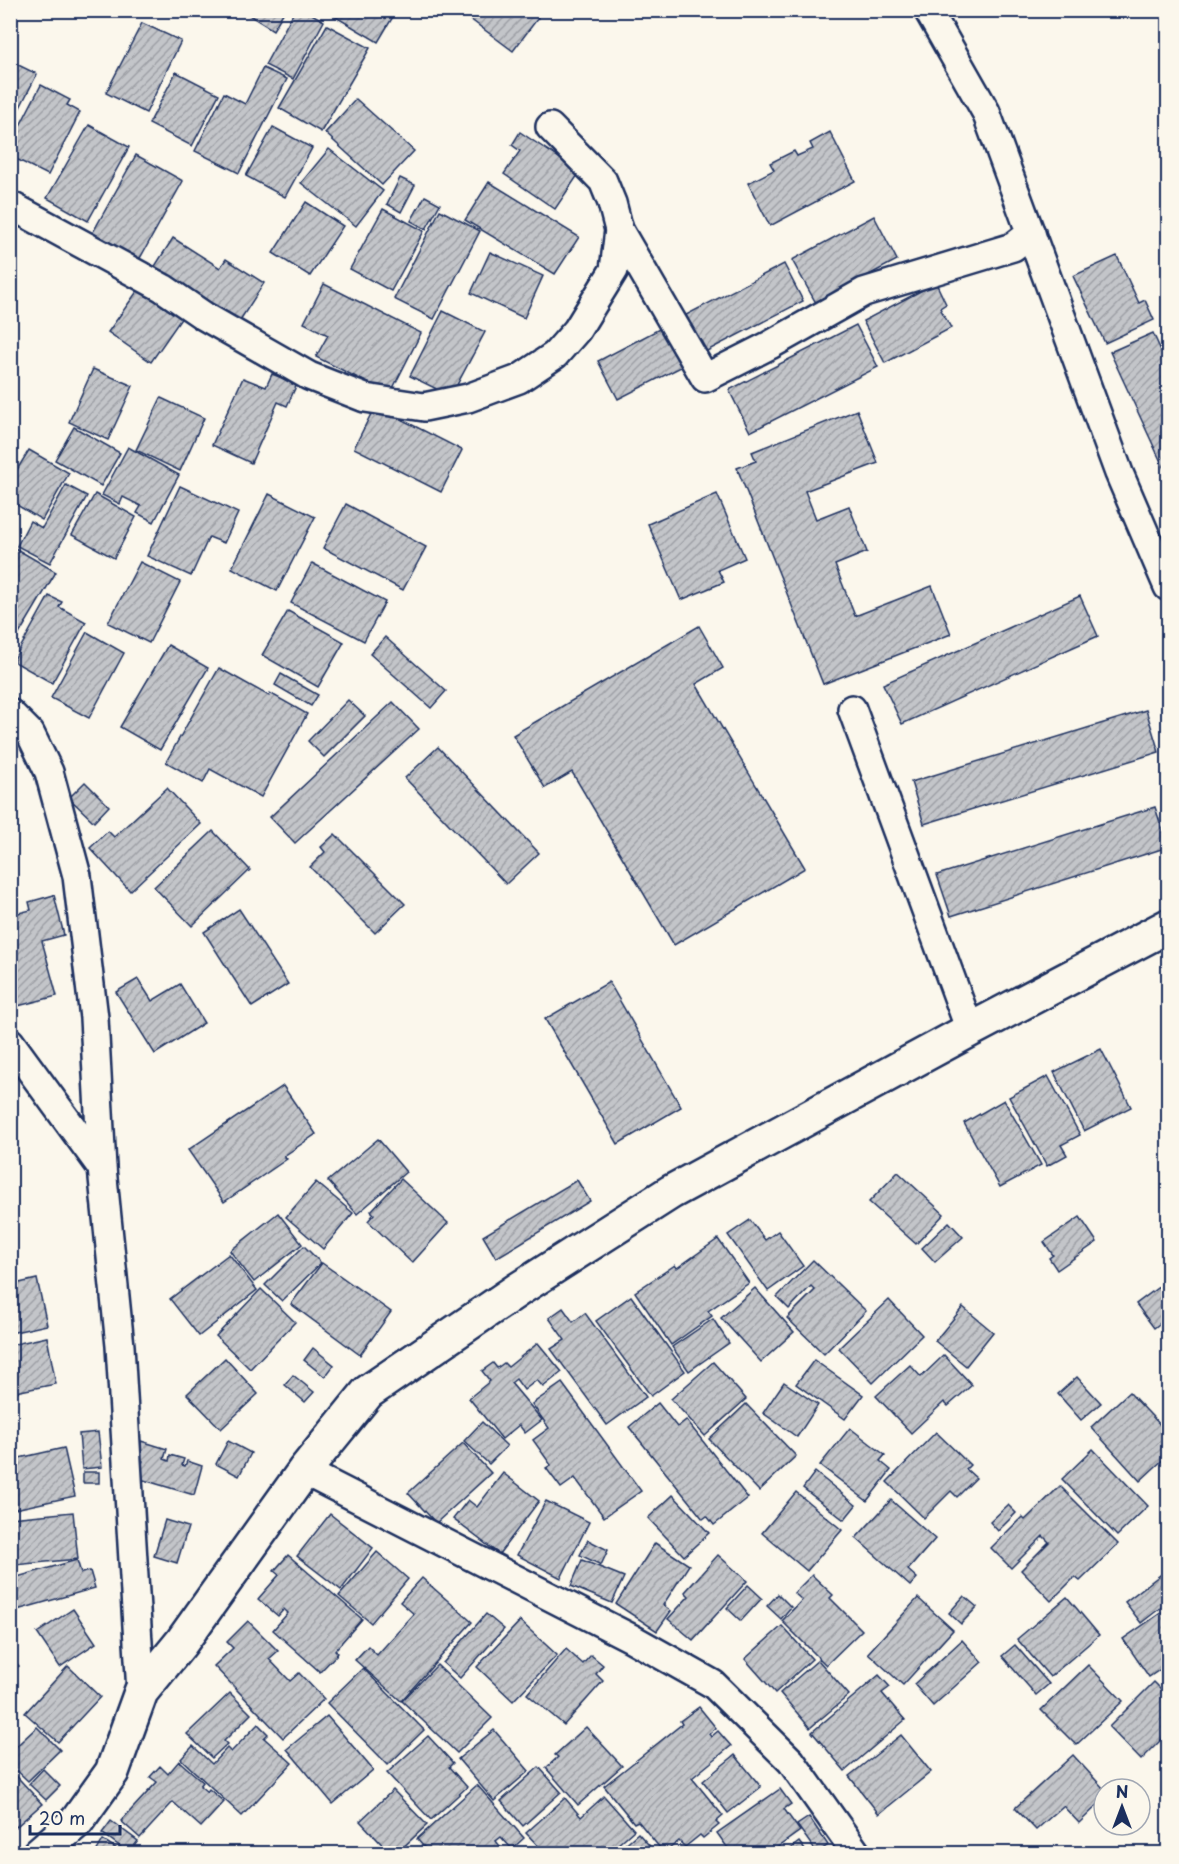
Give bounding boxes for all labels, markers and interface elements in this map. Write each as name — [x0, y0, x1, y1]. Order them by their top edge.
north arrow — [1092, 1777, 1152, 1837]
text: N — [1116, 1779, 1128, 1803]
scale bar — [30, 1798, 120, 1836]
text: 20 m — [39, 1804, 85, 1831]

